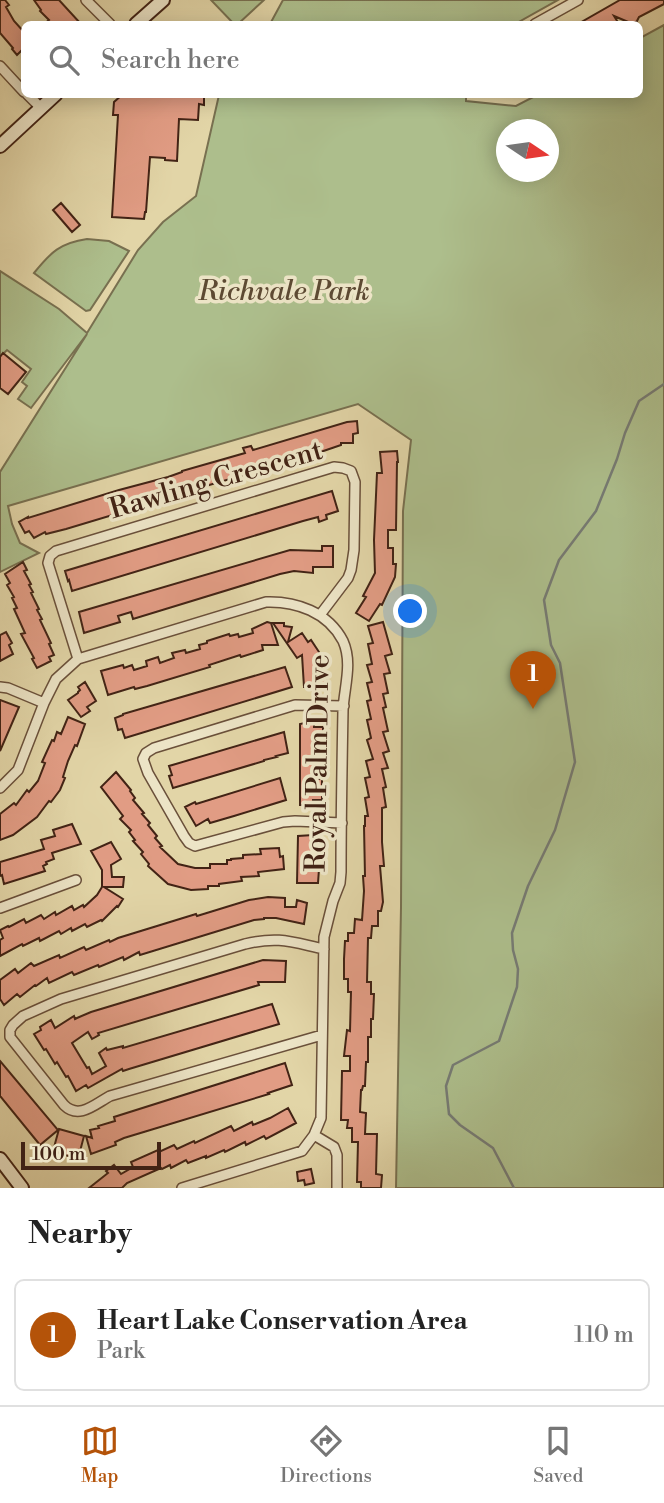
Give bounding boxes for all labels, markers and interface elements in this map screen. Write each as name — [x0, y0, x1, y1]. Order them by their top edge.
search box — [21, 21, 643, 98]
icon: search — [45, 41, 83, 79]
text: Search here — [101, 44, 240, 76]
north arrow — [496, 119, 559, 182]
park label: Richvale Park — [197, 274, 370, 309]
street label: Rawling Crescent — [105, 433, 327, 527]
your location — [393, 594, 427, 628]
pin: 1 — [510, 651, 556, 709]
street label: Royal Palm Drive — [299, 654, 337, 872]
scale bar — [21, 1139, 161, 1171]
text: 100 m — [32, 1142, 85, 1166]
text: Nearby — [28, 1215, 132, 1253]
text: Heart Lake Conservation Area — [97, 1305, 468, 1337]
text: 1 — [47, 1321, 59, 1349]
text: 110 m — [574, 1321, 634, 1349]
text: Park — [97, 1337, 145, 1365]
tab: Map — [81, 1422, 119, 1488]
tab: Directions — [280, 1422, 372, 1488]
tab: Saved — [533, 1422, 583, 1488]

